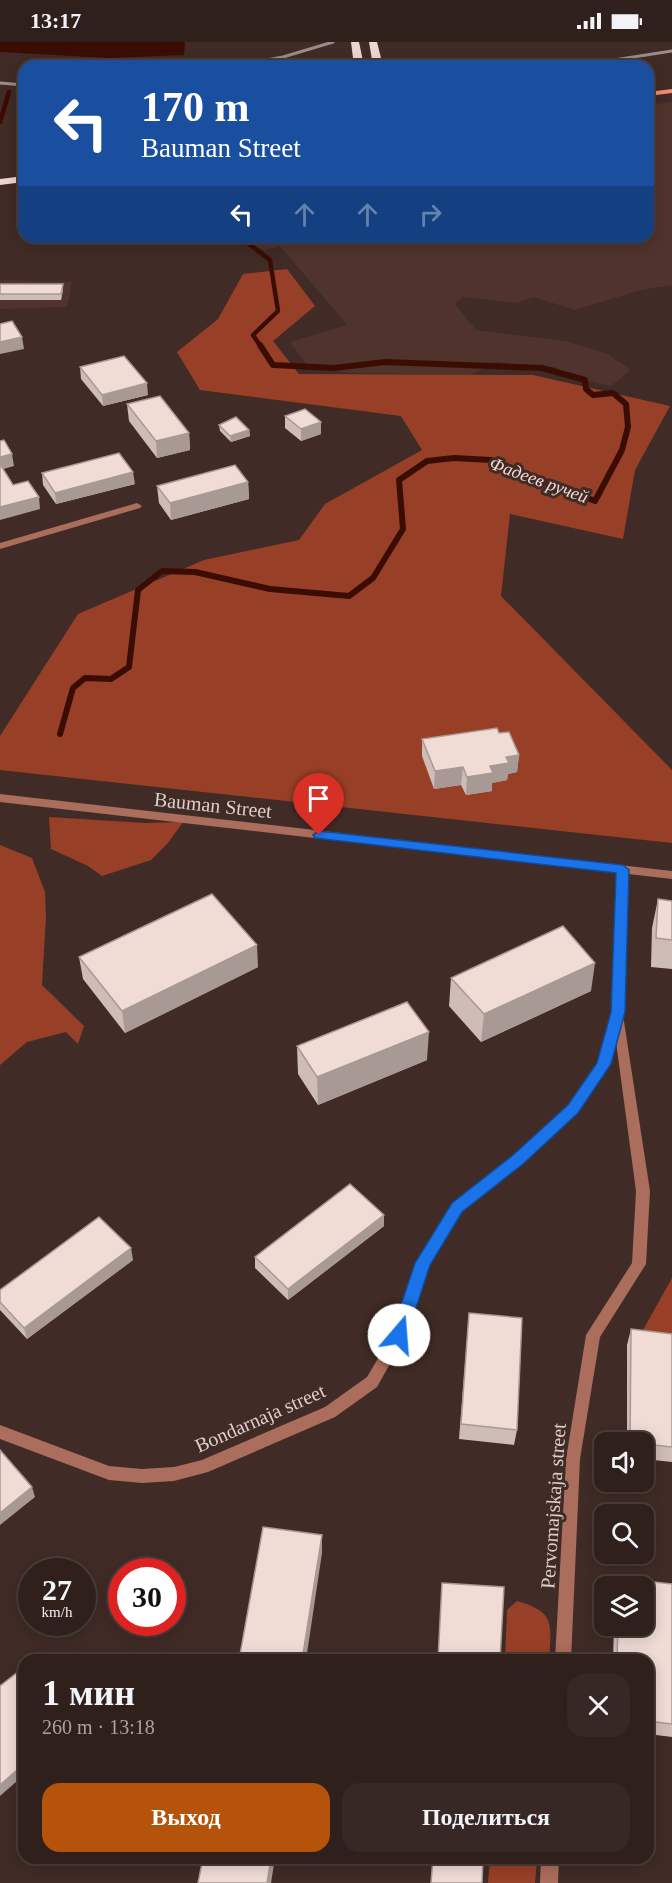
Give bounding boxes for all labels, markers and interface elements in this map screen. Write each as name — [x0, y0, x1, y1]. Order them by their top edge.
text: 13:17 — [30, 8, 81, 33]
icon: left — [42, 84, 120, 162]
text: 170 m — [141, 84, 250, 130]
text: Bauman Street — [141, 133, 301, 163]
icon: left — [225, 198, 258, 231]
icon: ahead — [288, 198, 321, 231]
icon: ahead — [351, 198, 384, 231]
icon: right — [414, 198, 447, 231]
water label: Фадеев ручей — [487, 453, 591, 507]
pin — [293, 773, 344, 835]
icon: arrive — [302, 782, 335, 815]
street label: Bauman Street — [153, 788, 273, 822]
position arrow — [367, 1303, 431, 1367]
street label: Bondarnaja street — [191, 1379, 329, 1458]
street label: Pervomajskaja street — [536, 1422, 571, 1590]
map controls — [594, 1432, 654, 1636]
button: sound — [594, 1432, 654, 1492]
button: search — [594, 1504, 654, 1564]
speed limit sign: 30 — [108, 1558, 186, 1636]
text: 27 — [42, 1573, 72, 1606]
button: layers — [594, 1576, 654, 1636]
text: km/h — [42, 1604, 72, 1620]
text: 1 мин — [42, 1673, 135, 1713]
button: close — [567, 1674, 630, 1737]
text: 260 m · 13:18 — [42, 1716, 155, 1738]
button: Выход — [42, 1783, 330, 1852]
button: Поделиться — [342, 1783, 630, 1852]

